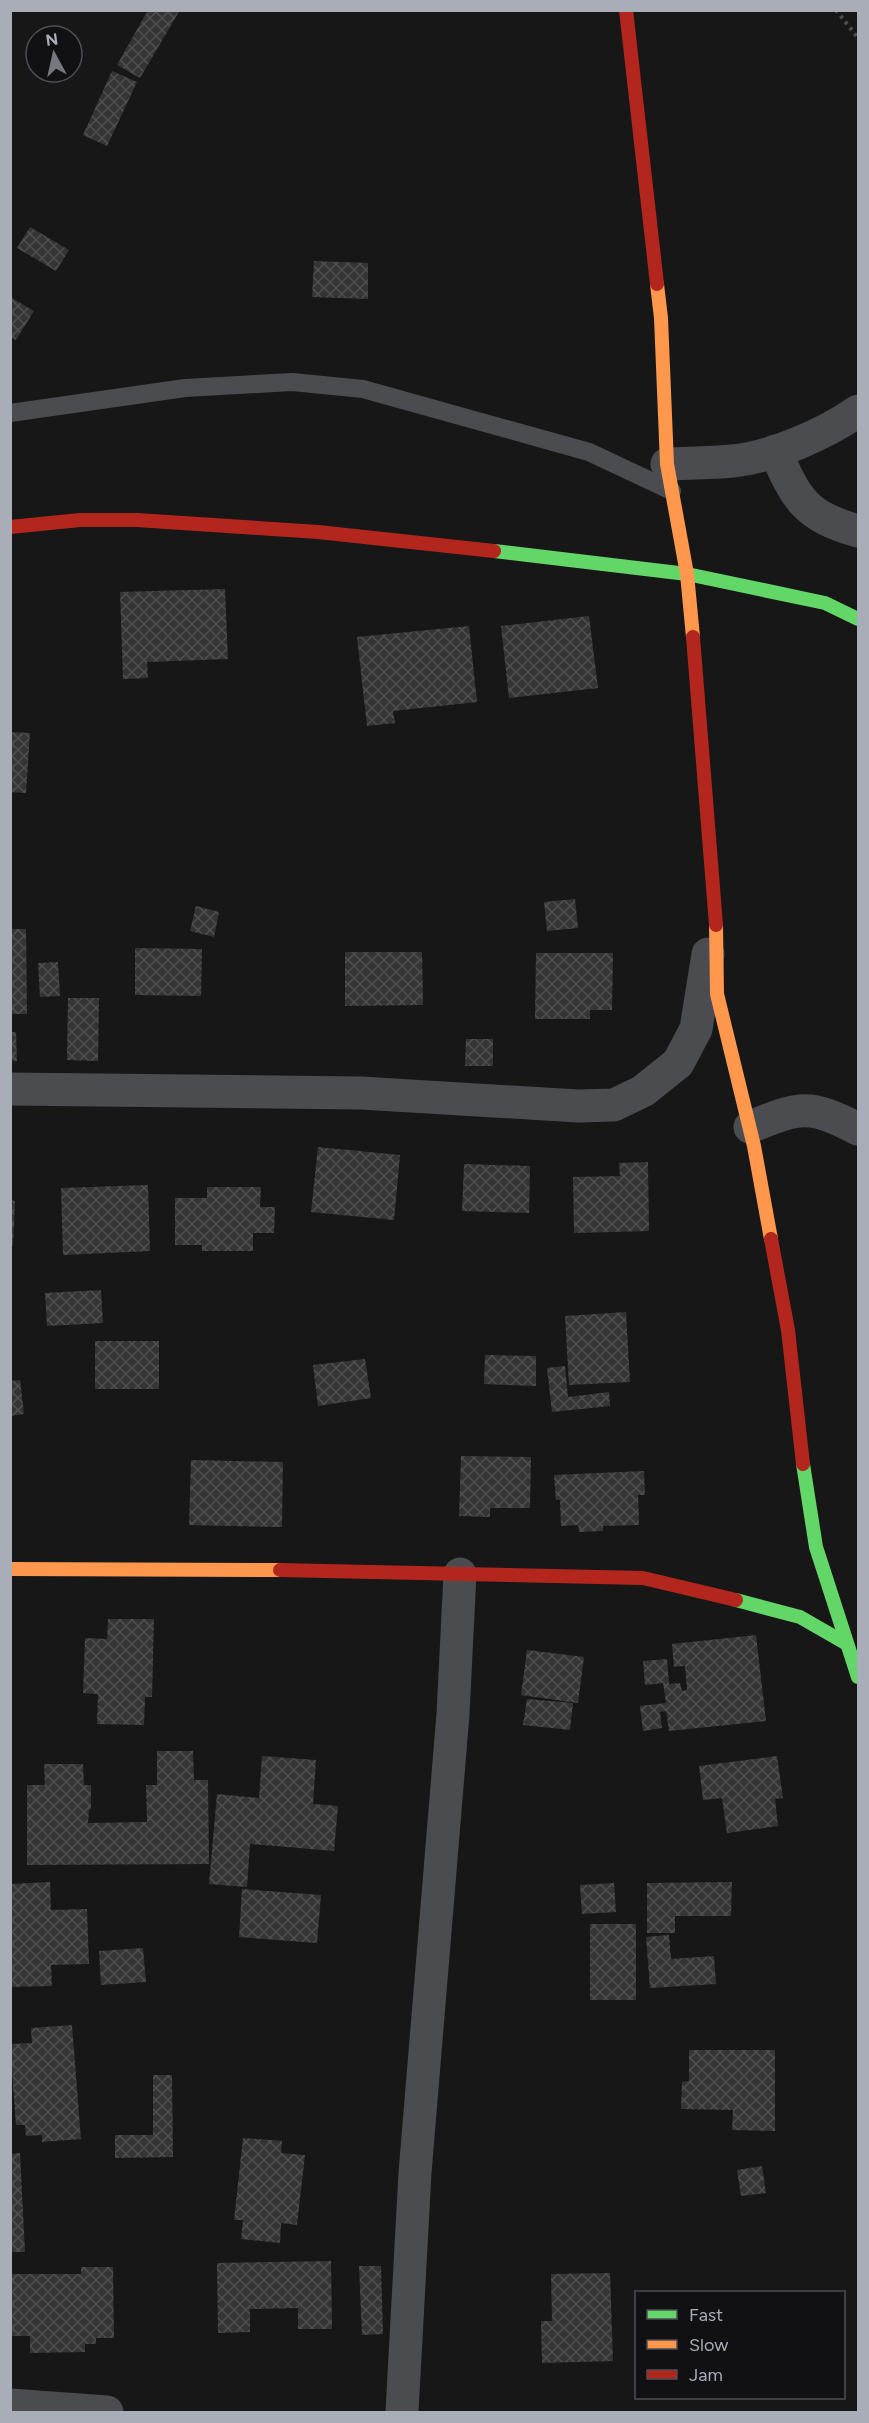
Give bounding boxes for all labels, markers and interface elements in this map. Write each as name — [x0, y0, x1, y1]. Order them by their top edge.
north arrow — [24, 24, 84, 84]
text: N — [45, 29, 59, 50]
legend — [635, 2291, 845, 2399]
text: Fast — [689, 2304, 723, 2326]
text: Slow — [689, 2334, 728, 2356]
text: Jam — [689, 2364, 723, 2386]

